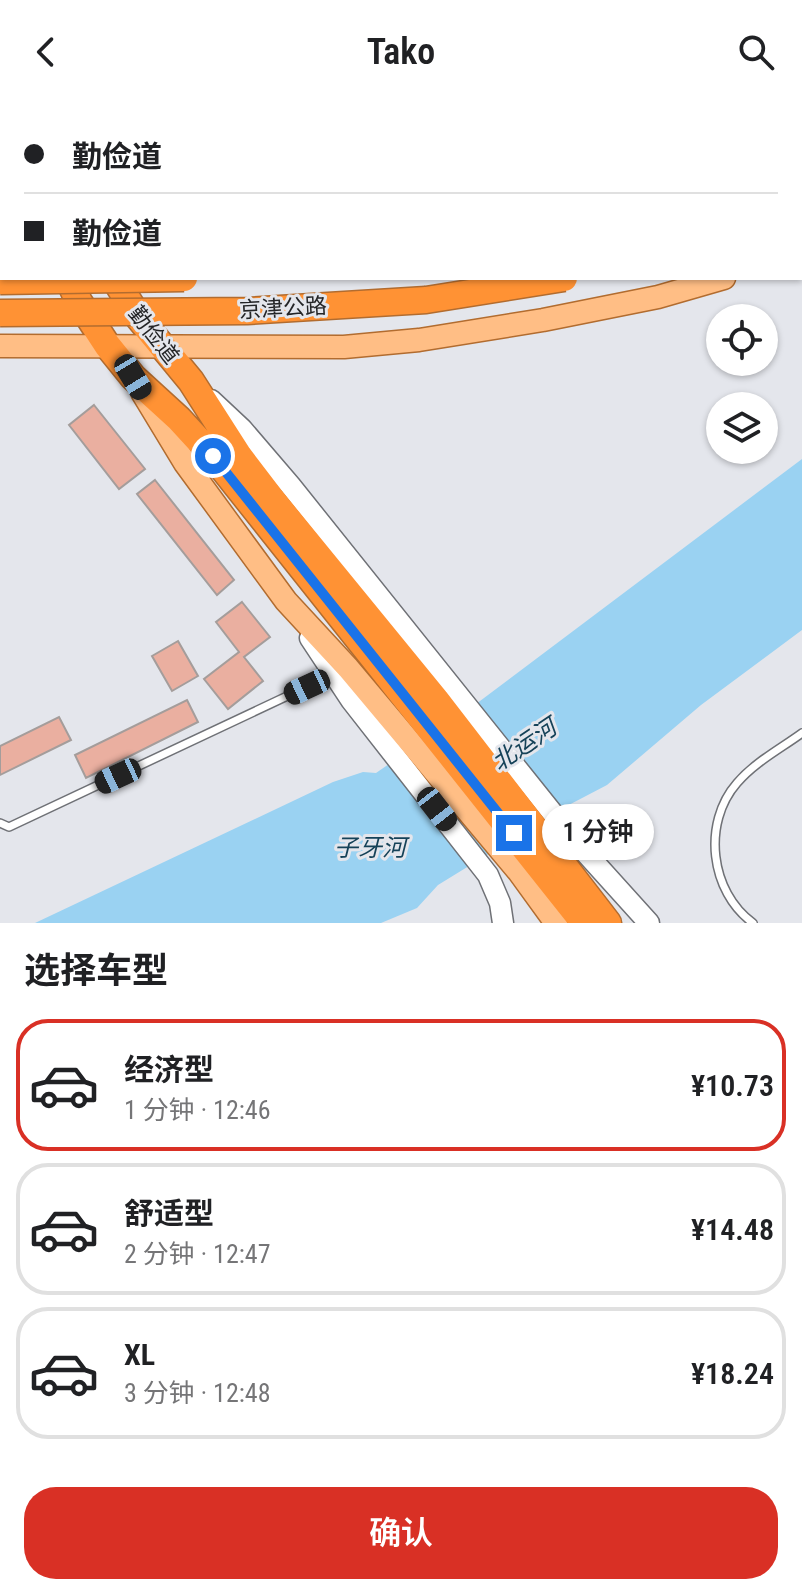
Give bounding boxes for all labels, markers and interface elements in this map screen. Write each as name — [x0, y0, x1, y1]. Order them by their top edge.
icon: back — [24, 30, 68, 74]
icon: search — [734, 30, 778, 74]
text: Tako — [367, 31, 435, 73]
text: 勤俭道 — [72, 139, 162, 174]
text: 勤俭道 — [72, 216, 162, 251]
street label: 京津公路 — [238, 293, 328, 323]
street label: 勤俭道 — [124, 301, 184, 369]
map controls — [706, 304, 778, 464]
button: locate — [706, 304, 778, 376]
car — [110, 350, 156, 404]
button: layers — [706, 392, 778, 464]
route start — [195, 438, 231, 474]
car — [280, 666, 334, 708]
water label: 北运河 — [486, 711, 565, 777]
car — [91, 755, 145, 797]
car — [413, 783, 461, 835]
callout: 1 分钟 — [542, 805, 654, 861]
route end — [496, 815, 532, 851]
text: 1 分钟 — [562, 817, 634, 847]
water label: 子牙河 — [334, 834, 410, 862]
text: 选择车型 — [24, 950, 168, 992]
icon: car — [28, 1049, 100, 1121]
text: 经济型 — [124, 1052, 214, 1087]
text: ¥10.73 — [691, 1068, 774, 1103]
text: 1 分钟 · 12:46 — [124, 1095, 270, 1125]
icon: car — [28, 1193, 100, 1265]
text: 舒适型 — [124, 1196, 214, 1231]
text: ¥14.48 — [691, 1212, 774, 1247]
text: 2 分钟 · 12:47 — [124, 1239, 270, 1269]
icon: car — [28, 1337, 100, 1409]
text: XL — [124, 1337, 155, 1372]
text: ¥18.24 — [691, 1356, 774, 1391]
text: 3 分钟 · 12:48 — [124, 1378, 270, 1408]
button: 确认 — [24, 1487, 778, 1579]

